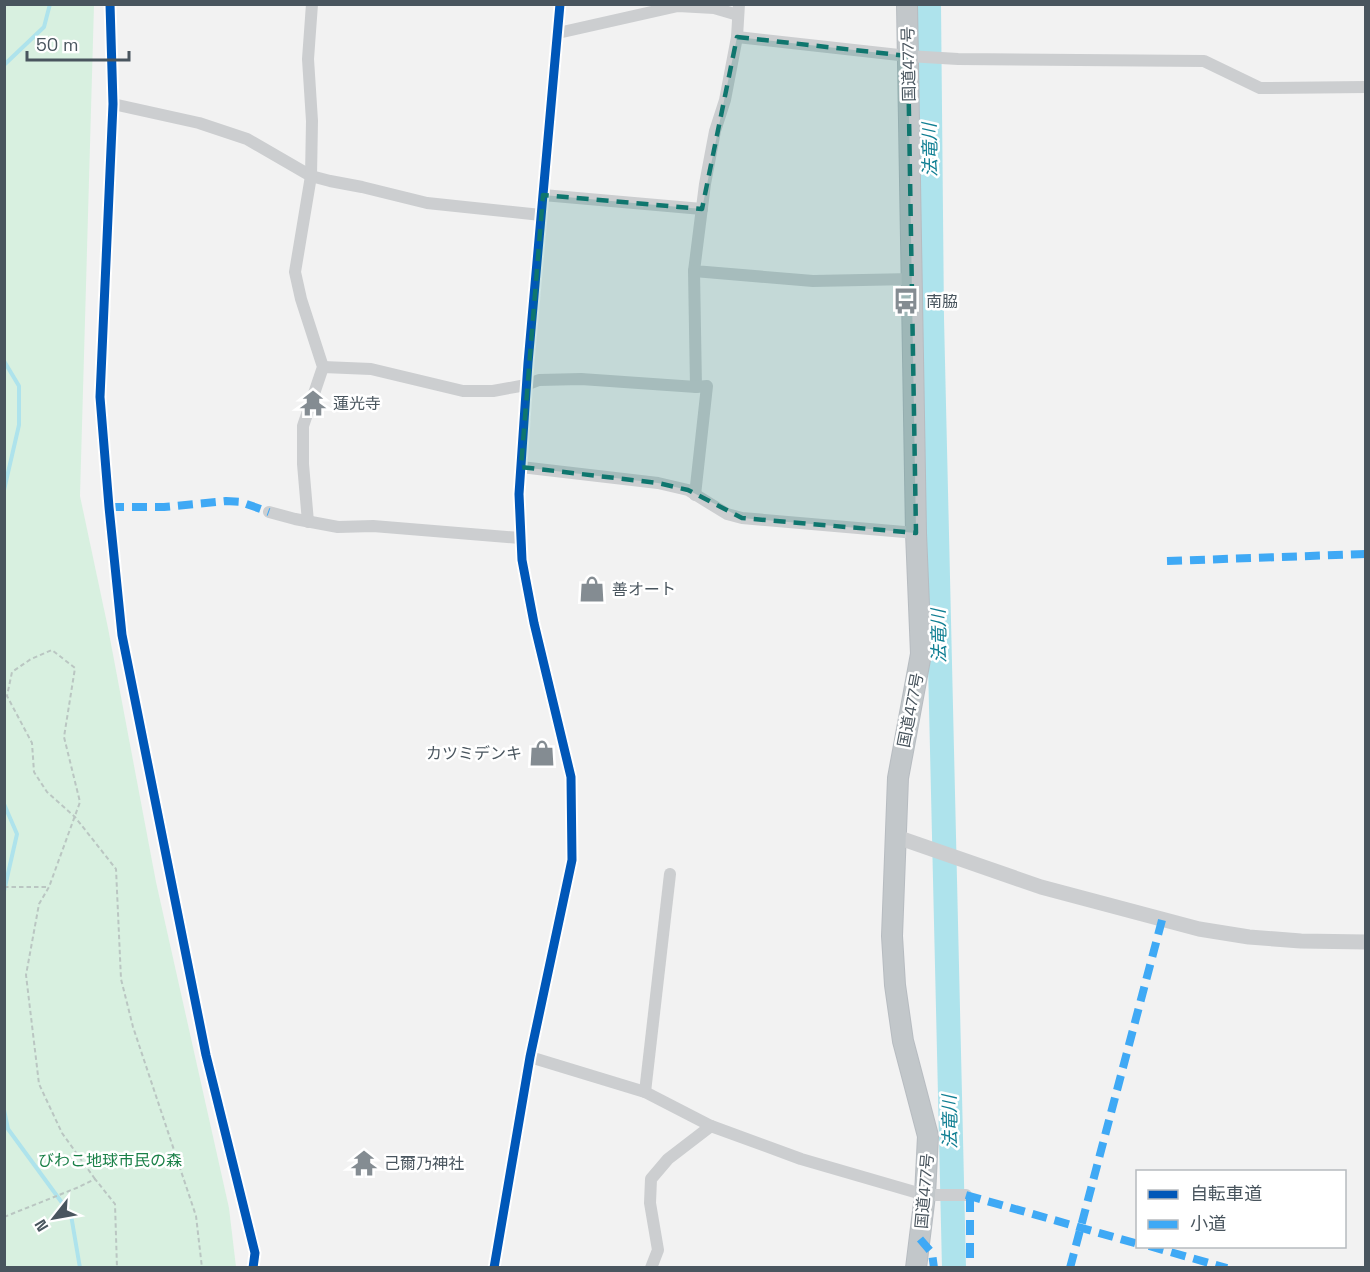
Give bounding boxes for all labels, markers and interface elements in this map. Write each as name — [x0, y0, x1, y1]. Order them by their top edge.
scale bar — [27, 24, 129, 62]
street label: 国道477号 — [897, 26, 920, 102]
text: 50 m — [36, 33, 78, 56]
water label: 法竜川 — [917, 121, 941, 177]
bus stop icon: 南脇 — [891, 286, 921, 316]
place label: 南脇 — [926, 291, 958, 312]
temple icon: 蓮光寺 — [298, 388, 328, 418]
place label: 蓮光寺 — [333, 393, 381, 414]
shop icon: 善オート — [577, 574, 607, 604]
place label: 善オート — [612, 579, 676, 600]
water label: 法竜川 — [926, 607, 950, 663]
street label: 国道477号 — [893, 671, 928, 749]
shop icon: カツミデンキ — [527, 738, 557, 768]
place label: カツミデンキ — [426, 743, 522, 764]
water label: 法竜川 — [937, 1093, 961, 1149]
temple icon: 己爾乃神社 — [349, 1148, 379, 1178]
park label: びわこ地球市民の森 — [38, 1150, 182, 1171]
street label: 国道477号 — [911, 1152, 938, 1230]
place label: 己爾乃神社 — [384, 1153, 464, 1174]
legend — [1136, 1170, 1346, 1248]
text: 自転車道 — [1190, 1182, 1262, 1205]
north arrow — [24, 1188, 84, 1248]
text: 小道 — [1190, 1212, 1226, 1235]
text: N — [30, 1215, 53, 1235]

